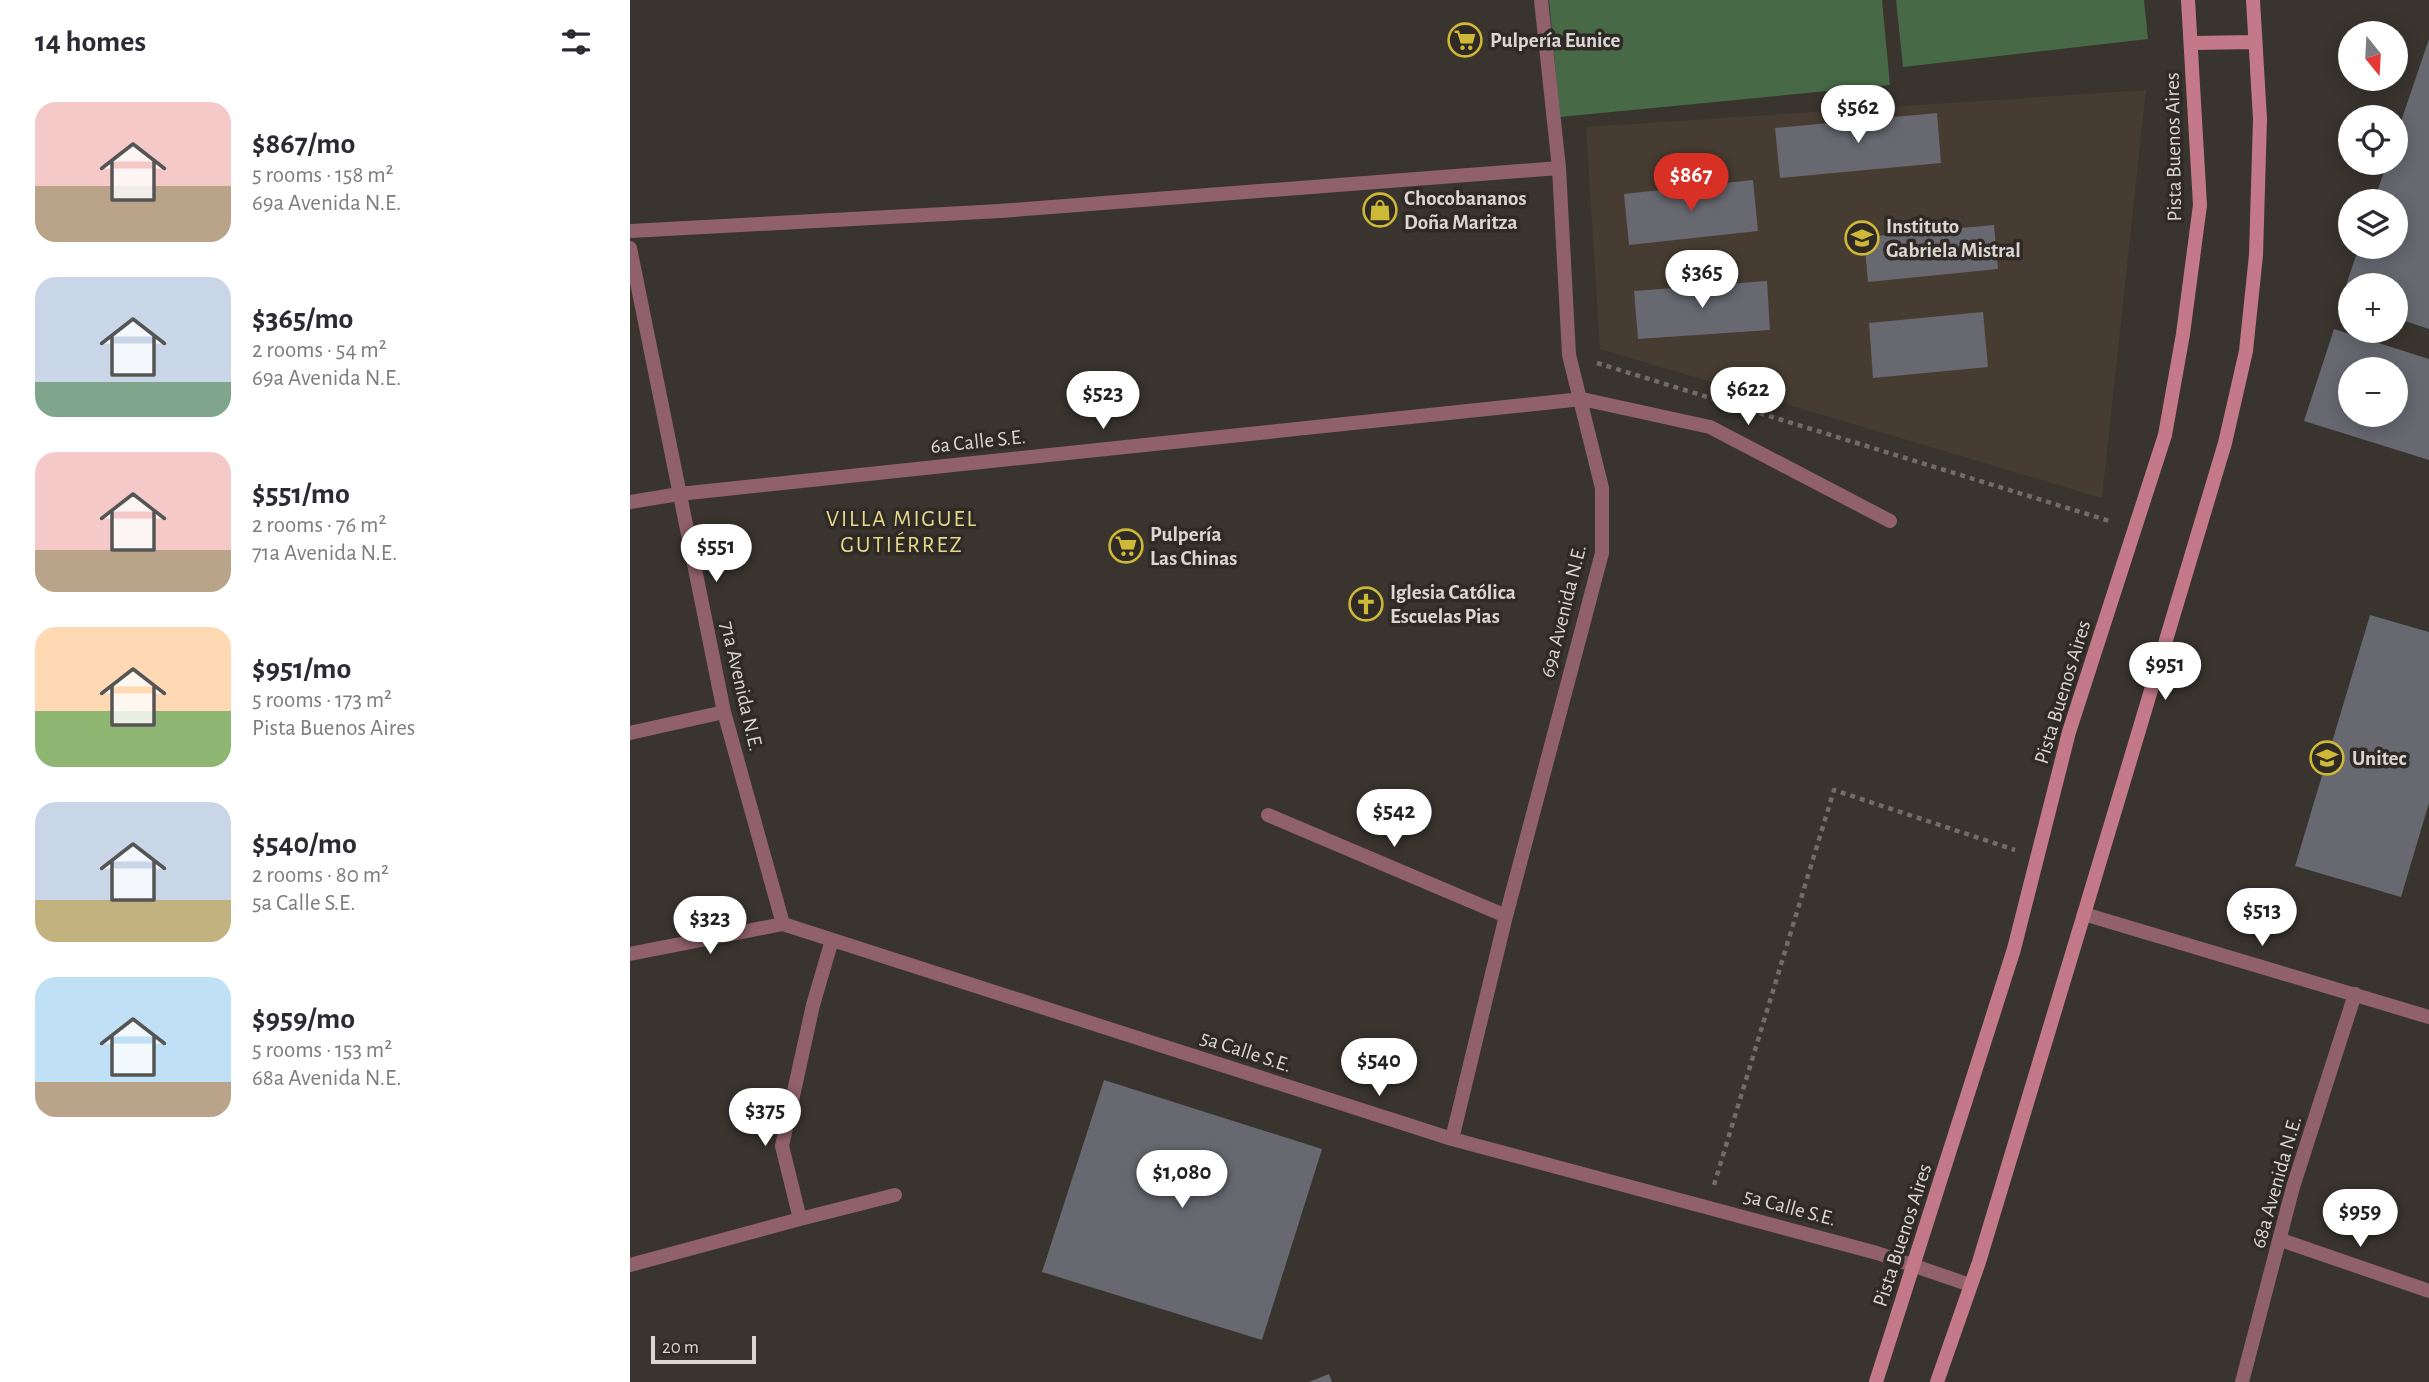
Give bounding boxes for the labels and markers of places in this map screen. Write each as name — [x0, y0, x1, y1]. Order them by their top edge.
supermarket icon: Pulpería Eunice — [1446, 21, 1484, 59]
place label: Pulpería Eunice — [1490, 30, 1621, 51]
pin: $562 — [1817, 86, 1899, 145]
pin: $867 — [1650, 154, 1732, 213]
place label: Chocobananos Doña Maritza — [1404, 188, 1527, 233]
shop icon: Chocobananos Doña Maritza — [1361, 191, 1399, 229]
place label: Instituto Gabriela Mistral — [1886, 216, 2021, 261]
school or university icon: Instituto Gabriela Mistral — [1843, 219, 1881, 257]
pin: $365 — [1661, 250, 1743, 310]
pin: $622 — [1707, 368, 1789, 427]
pin: $523 — [1062, 372, 1144, 431]
pin: $551 — [675, 524, 757, 584]
place label: Pulpería Las Chinas — [1150, 524, 1237, 569]
supermarket icon: Pulpería Las Chinas — [1107, 527, 1145, 565]
place label: Iglesia Católica Escuelas Pias — [1390, 582, 1516, 627]
church icon: Iglesia Católica Escuelas Pias — [1347, 585, 1385, 623]
pin: $951 — [2124, 642, 2206, 702]
school or university icon: Unitec — [2308, 739, 2346, 777]
place label: Unitec — [2352, 748, 2407, 769]
pin: $542 — [1353, 790, 1435, 849]
pin: $513 — [2221, 888, 2303, 948]
pin: $323 — [669, 897, 751, 956]
pin: $540 — [1338, 1038, 1420, 1098]
pin: $375 — [724, 1088, 806, 1148]
pin: $1,080 — [1125, 1150, 1239, 1210]
pin: $959 — [2319, 1190, 2401, 1249]

